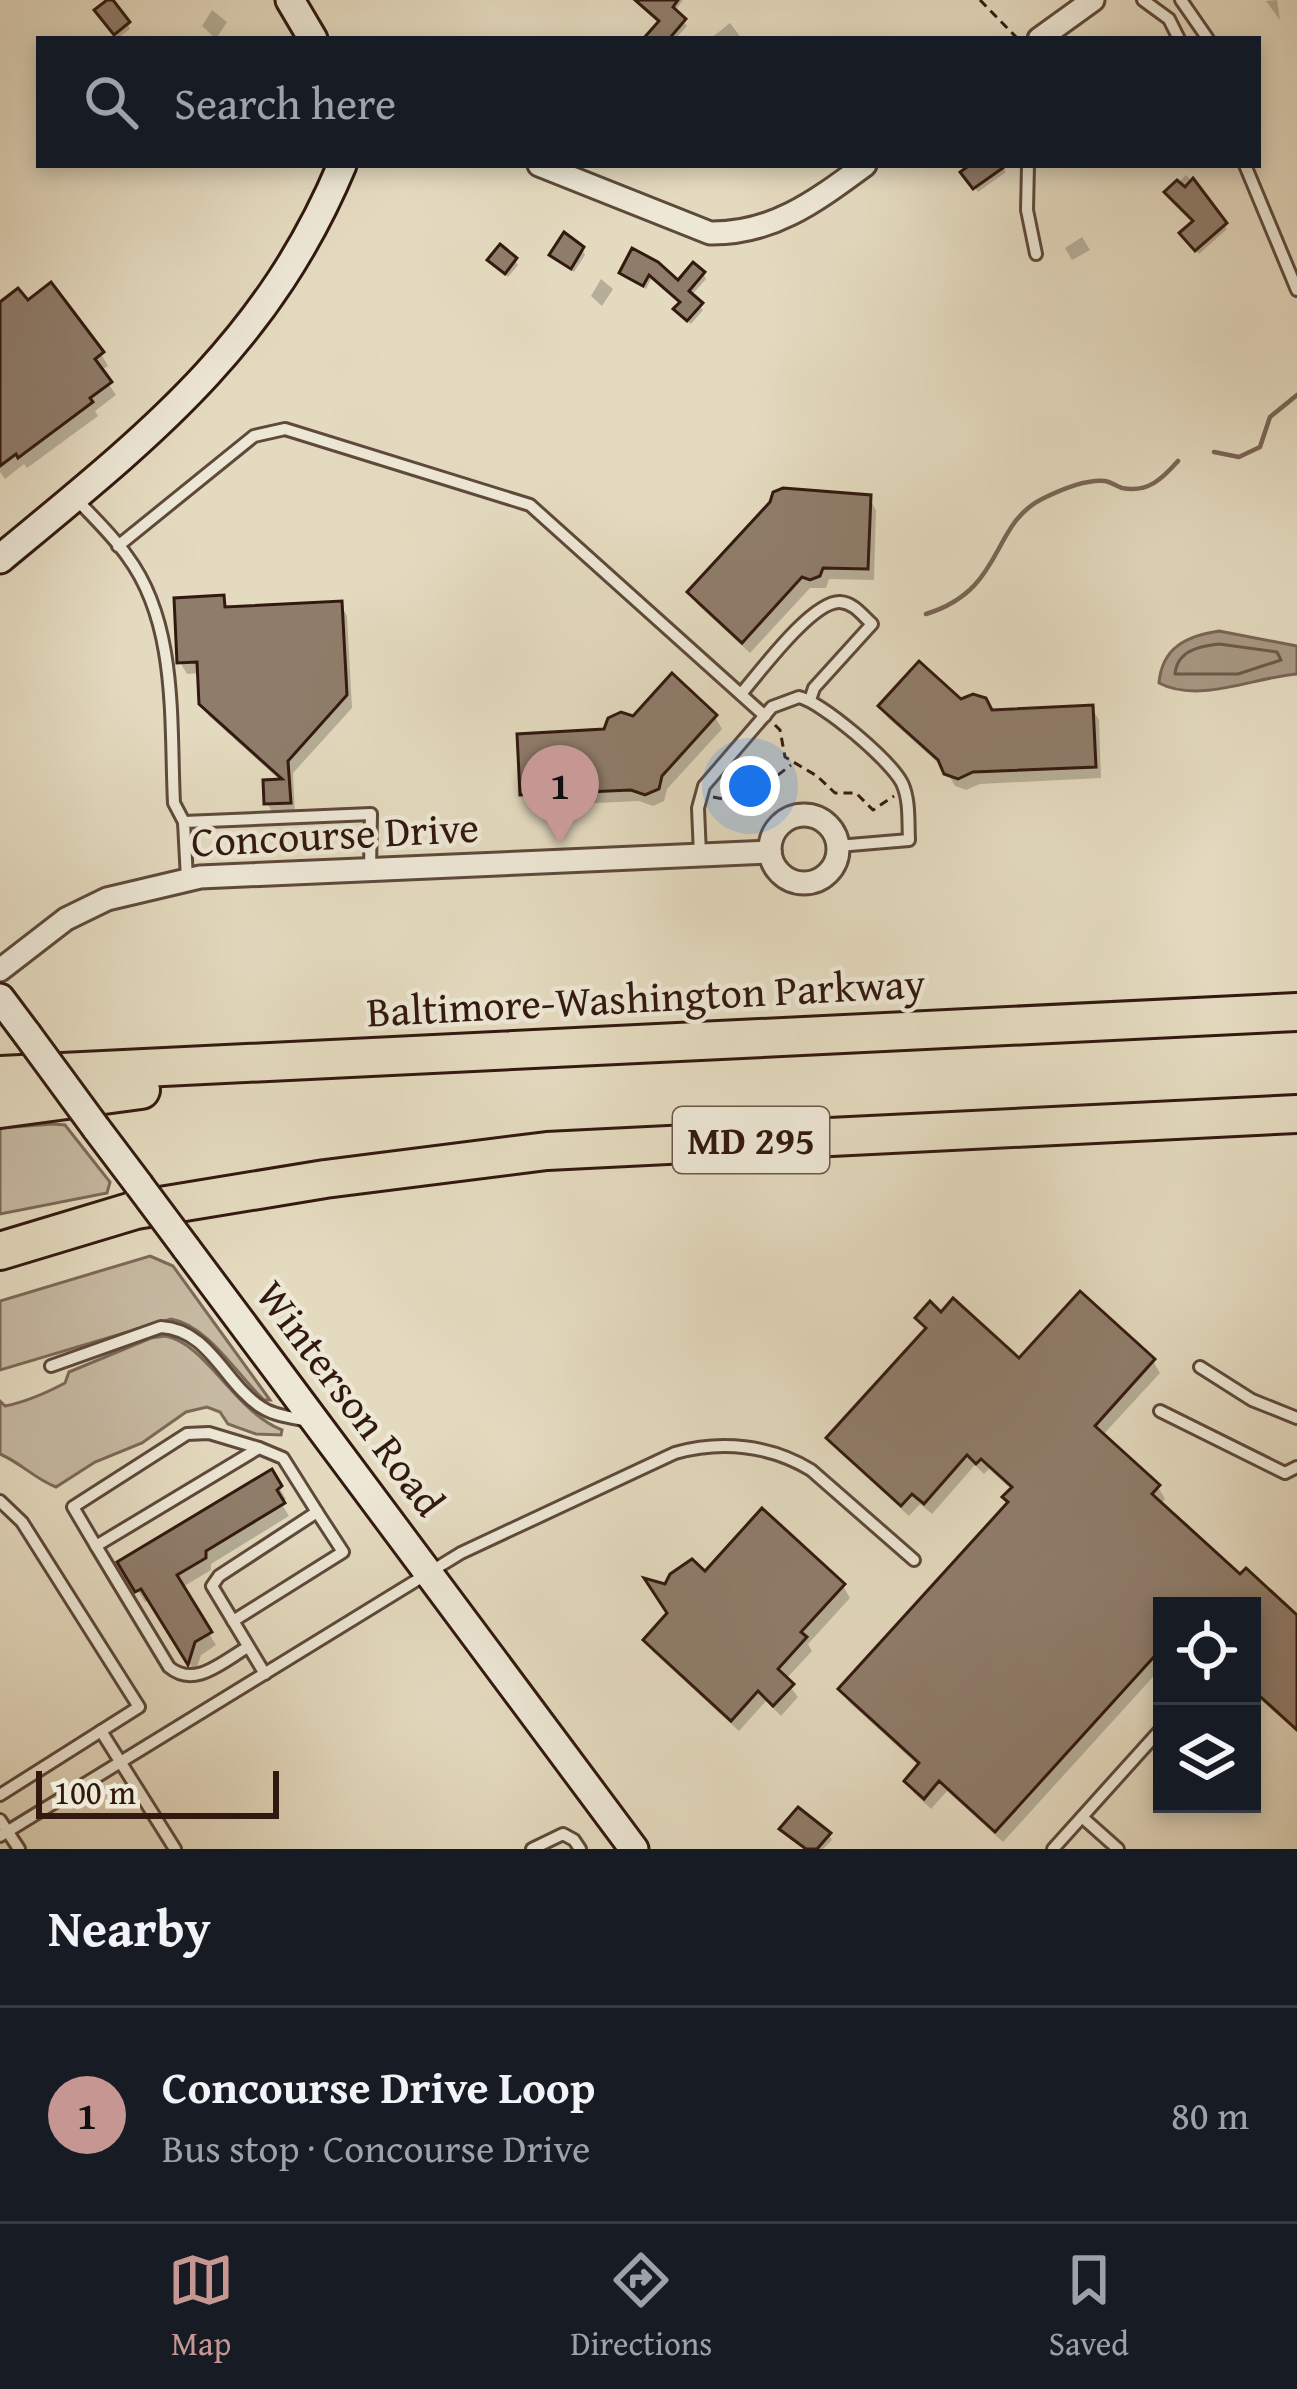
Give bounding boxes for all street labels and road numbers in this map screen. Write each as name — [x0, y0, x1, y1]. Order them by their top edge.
street label: Concourse Drive — [190, 796, 480, 871]
street label: Baltimore-Washington Parkway — [365, 951, 927, 1042]
road number: MD 295 — [673, 1107, 829, 1173]
street label: Winterson Road — [242, 1267, 461, 1529]

